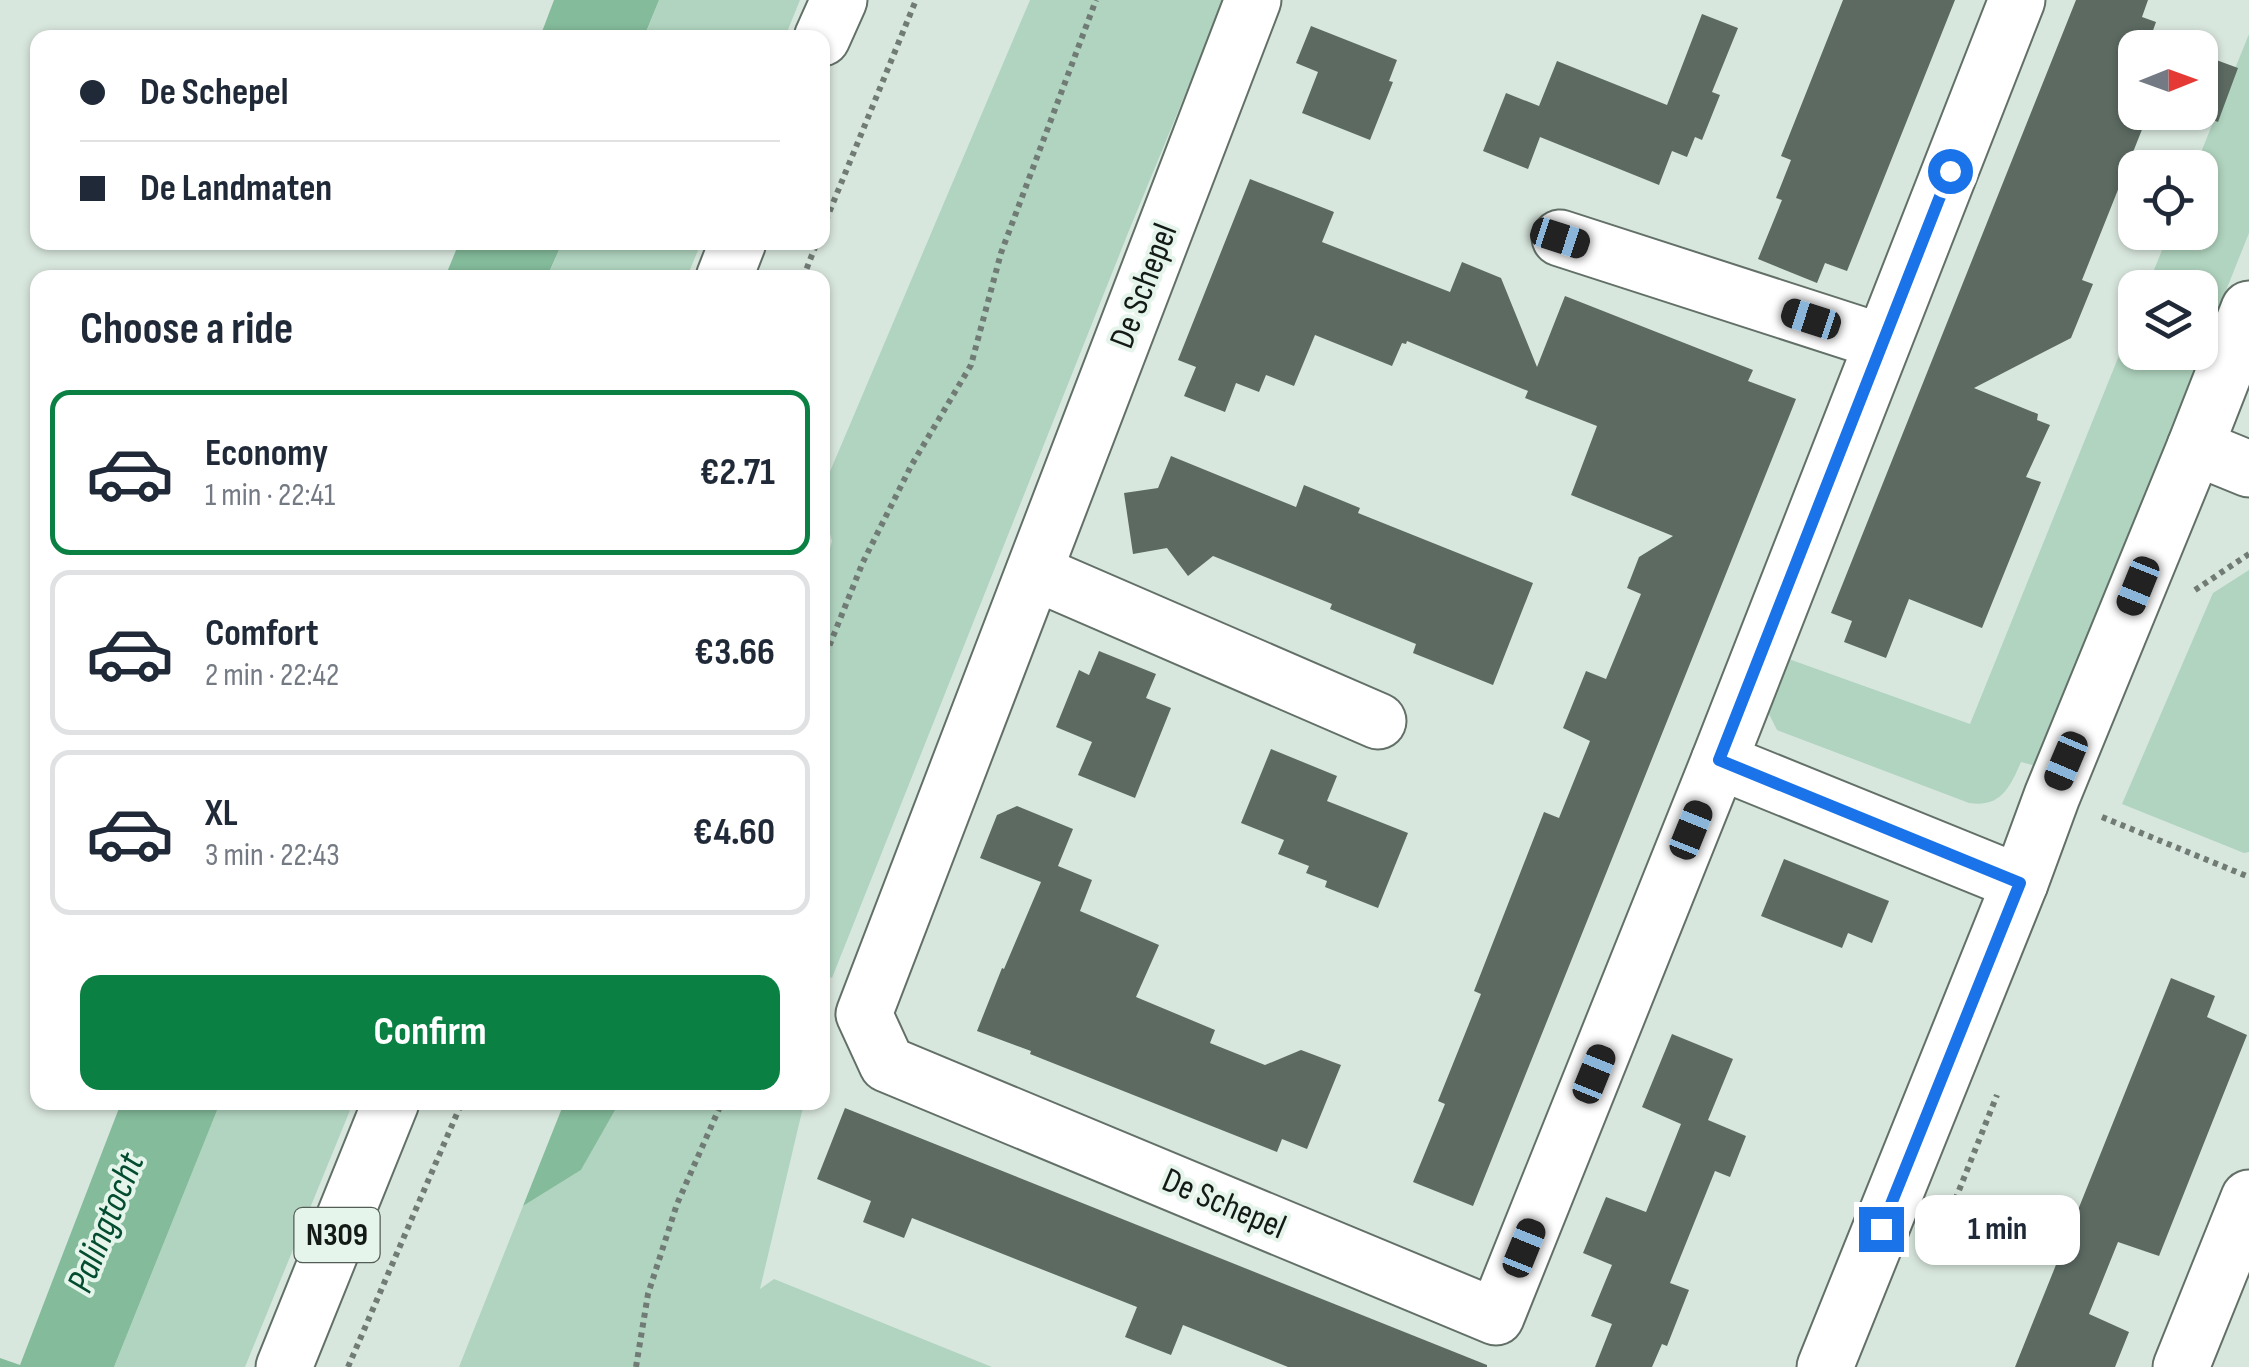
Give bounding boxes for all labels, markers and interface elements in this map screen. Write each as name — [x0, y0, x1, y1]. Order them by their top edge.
north arrow — [2118, 30, 2218, 130]
map controls — [2118, 30, 2218, 370]
text: De Schepel — [140, 70, 289, 115]
route start — [1928, 149, 1973, 194]
button: locate — [2118, 150, 2218, 250]
text: De Landmaten — [140, 166, 332, 211]
car — [1527, 214, 1593, 262]
street label: De Schepel — [1101, 218, 1187, 354]
button: layers — [2118, 270, 2218, 370]
car — [1778, 295, 1844, 343]
text: Choose a ride — [80, 302, 293, 357]
icon: car — [85, 428, 175, 518]
text: Economy — [205, 431, 328, 476]
text: €2.71 — [700, 450, 775, 495]
text: 1 min · 22:41 — [205, 476, 335, 515]
car — [2113, 553, 2163, 619]
icon: car — [85, 608, 175, 698]
text: Comfort — [205, 611, 319, 656]
text: €3.66 — [694, 630, 775, 675]
text: 2 min · 22:42 — [205, 656, 339, 695]
car — [2040, 728, 2092, 794]
icon: car — [85, 788, 175, 878]
text: XL — [205, 791, 238, 836]
car — [1666, 797, 1716, 863]
text: €4.60 — [693, 810, 775, 855]
text: 3 min · 22:43 — [205, 836, 340, 875]
button: Confirm — [80, 975, 780, 1090]
car — [1569, 1041, 1619, 1107]
water label: Palingtocht — [58, 1145, 155, 1299]
street label: De Schepel — [1156, 1159, 1292, 1249]
callout: 1 min — [1916, 1194, 2081, 1264]
route end — [1859, 1207, 1904, 1252]
road number: N309 — [294, 1208, 380, 1262]
text: 1 min — [1968, 1210, 2027, 1249]
car — [1499, 1215, 1549, 1281]

